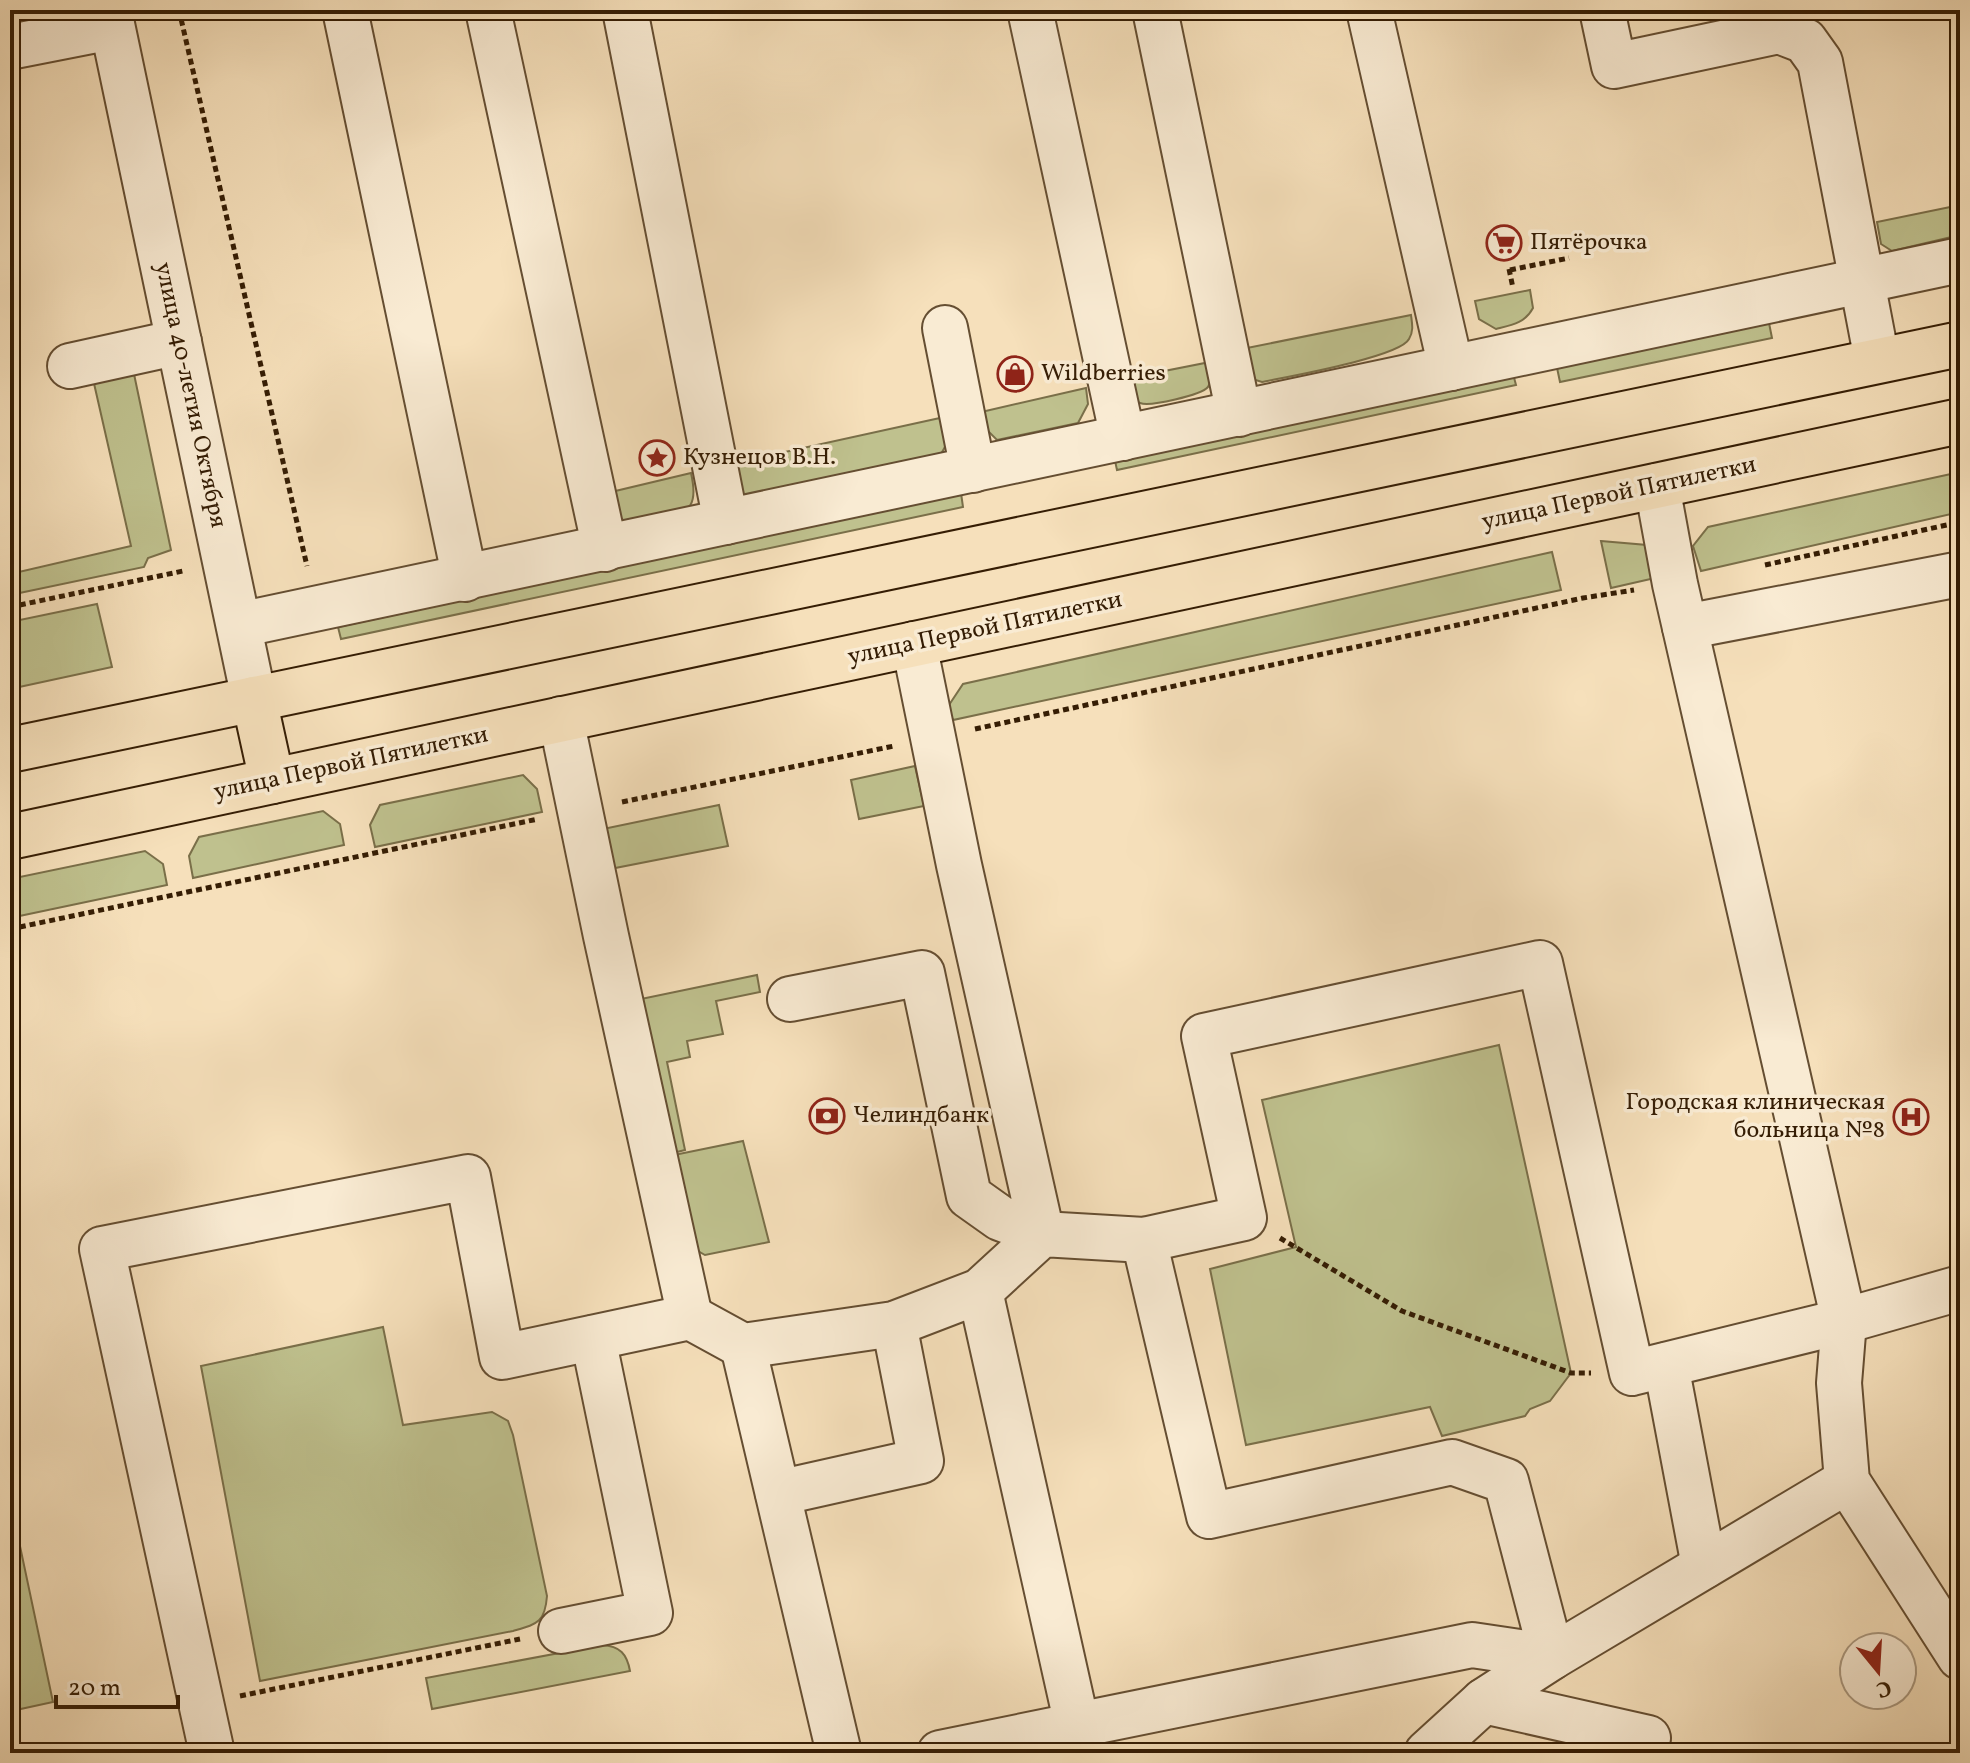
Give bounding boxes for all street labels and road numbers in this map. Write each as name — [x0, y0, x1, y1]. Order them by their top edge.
street label: улица 40-летия Октября — [145, 259, 235, 531]
street label: улица Первой Пятилетки — [1479, 448, 1759, 540]
street label: улица Первой Пятилетки — [845, 583, 1125, 675]
street label: улица Первой Пятилетки — [211, 718, 491, 810]

